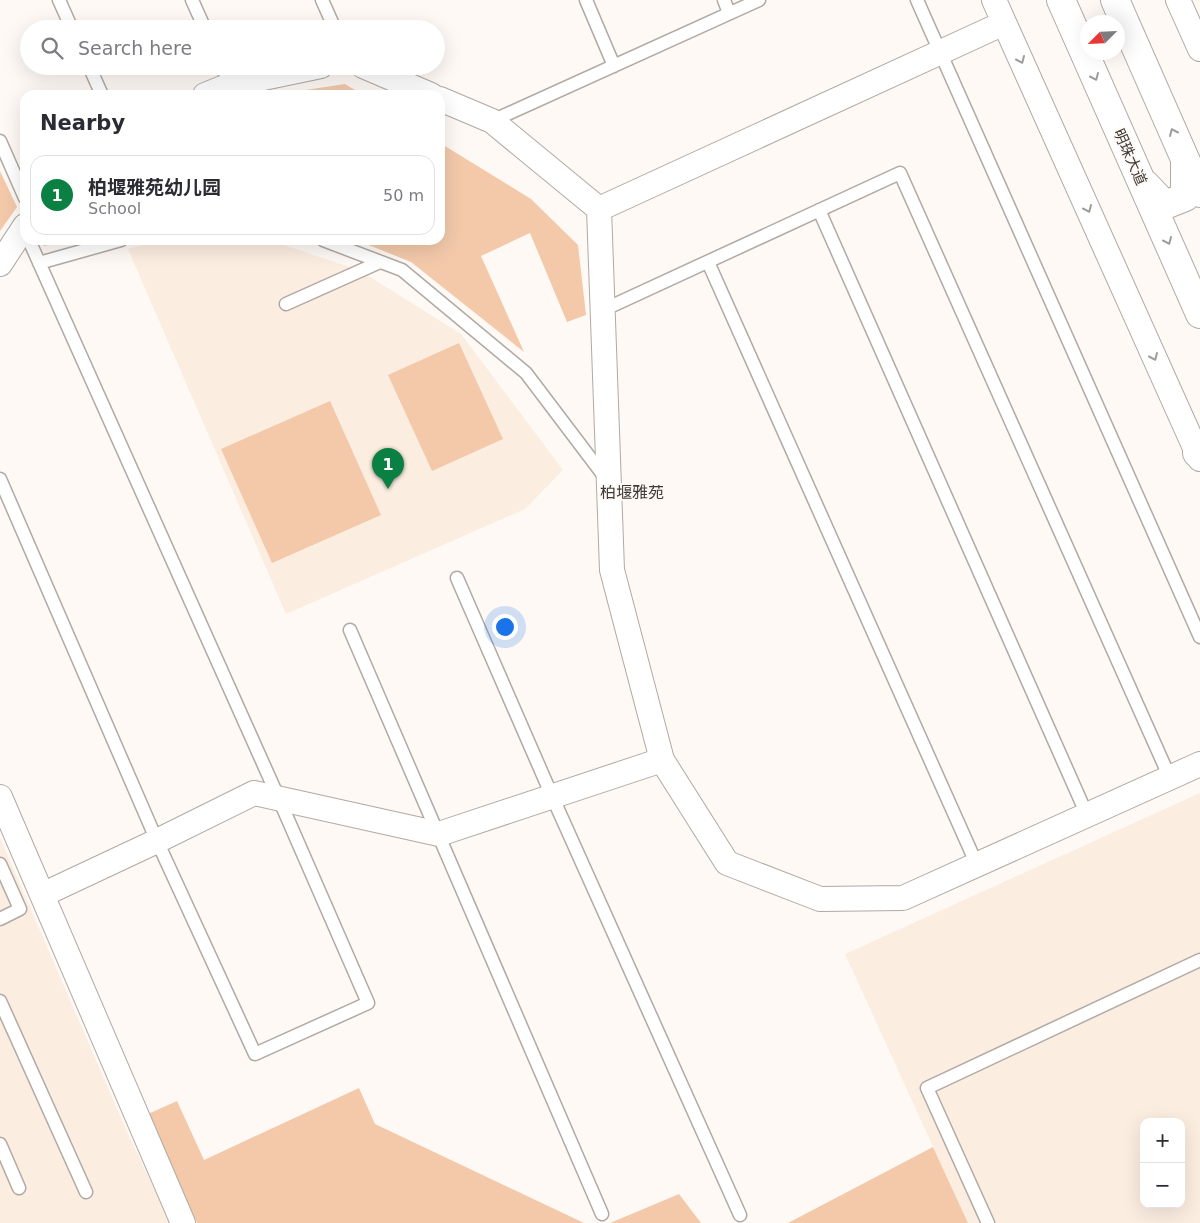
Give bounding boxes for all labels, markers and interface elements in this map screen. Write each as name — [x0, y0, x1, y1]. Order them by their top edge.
north arrow — [1080, 15, 1125, 60]
search box — [20, 20, 445, 75]
icon: search — [38, 34, 66, 62]
text: Search here — [78, 37, 192, 59]
one-way arrow — [1015, 55, 1026, 64]
one-way arrow — [1088, 72, 1099, 81]
text: Nearby — [40, 111, 125, 135]
street label: 明珠大道 — [1110, 126, 1150, 188]
one-way arrow — [1169, 128, 1180, 137]
text: 柏堰雅苑幼儿园 — [88, 176, 221, 198]
text: 1 — [51, 186, 63, 205]
text: 50 m — [383, 186, 424, 205]
text: School — [88, 199, 141, 218]
one-way arrow — [1082, 204, 1092, 213]
one-way arrow — [1161, 236, 1172, 245]
one-way arrow — [1148, 352, 1159, 361]
pin: 1 — [372, 448, 404, 489]
district label: 柏堰雅苑 — [600, 483, 664, 502]
your location — [492, 614, 518, 640]
map controls — [1140, 1118, 1185, 1208]
button: + — [1140, 1118, 1185, 1163]
button: − — [1140, 1163, 1185, 1208]

